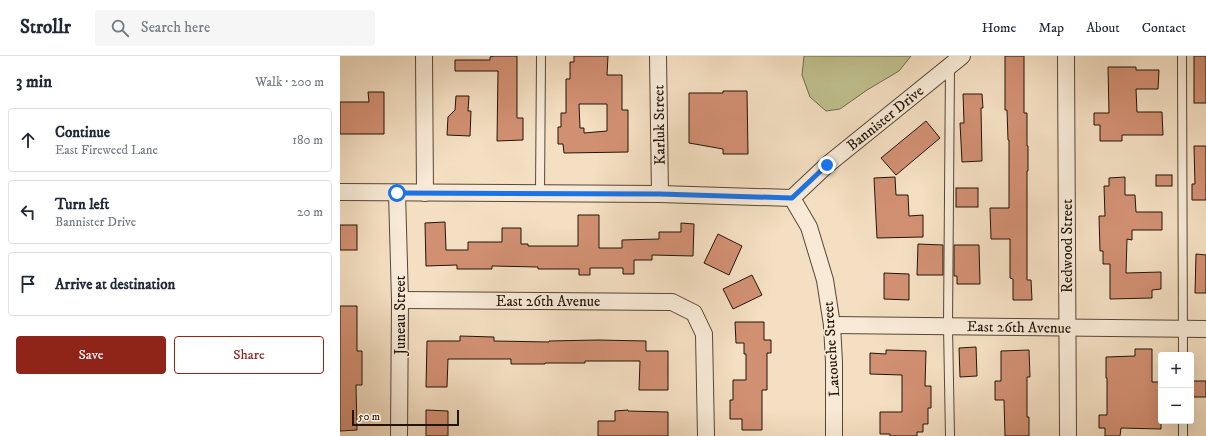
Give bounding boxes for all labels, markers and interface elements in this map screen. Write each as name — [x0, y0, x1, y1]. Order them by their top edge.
search box — [95, 10, 375, 46]
text: Strollr — [20, 16, 71, 39]
icon: search — [109, 17, 131, 39]
text: Search here — [141, 18, 210, 37]
text: Home — [982, 19, 1016, 37]
text: Map — [1038, 19, 1064, 37]
text: About — [1086, 19, 1120, 37]
text: Contact — [1142, 19, 1186, 37]
text: 3 min — [16, 71, 52, 93]
text: Walk · 200 m — [255, 74, 324, 90]
street label: Bannister Drive — [843, 82, 928, 155]
street label: Karluk Street — [649, 85, 670, 165]
text: Continue — [55, 123, 110, 142]
icon: ahead — [17, 129, 39, 151]
text: 180 m — [292, 132, 323, 148]
text: East Fireweed Lane — [55, 142, 158, 158]
route end — [818, 156, 836, 174]
route start — [388, 184, 406, 202]
text: Turn left — [55, 195, 109, 214]
street label: Redwood Street — [1058, 199, 1077, 293]
icon: left — [17, 201, 39, 223]
text: 20 m — [297, 204, 323, 220]
text: Bannister Drive — [55, 214, 136, 230]
icon: arrive — [17, 273, 39, 295]
text: Arrive at destination — [55, 275, 175, 294]
street label: Juneau Street — [391, 275, 410, 357]
street label: East 26th Avenue — [496, 292, 600, 311]
street label: Latouche Street — [819, 300, 844, 397]
street label: East 26th Avenue — [967, 317, 1071, 338]
button: Save — [16, 336, 166, 374]
button: Share — [174, 336, 324, 374]
map controls — [1158, 352, 1194, 424]
button: + — [1158, 352, 1194, 388]
button: − — [1158, 388, 1194, 424]
scale bar — [352, 408, 459, 427]
text: 50 m — [358, 410, 380, 424]

